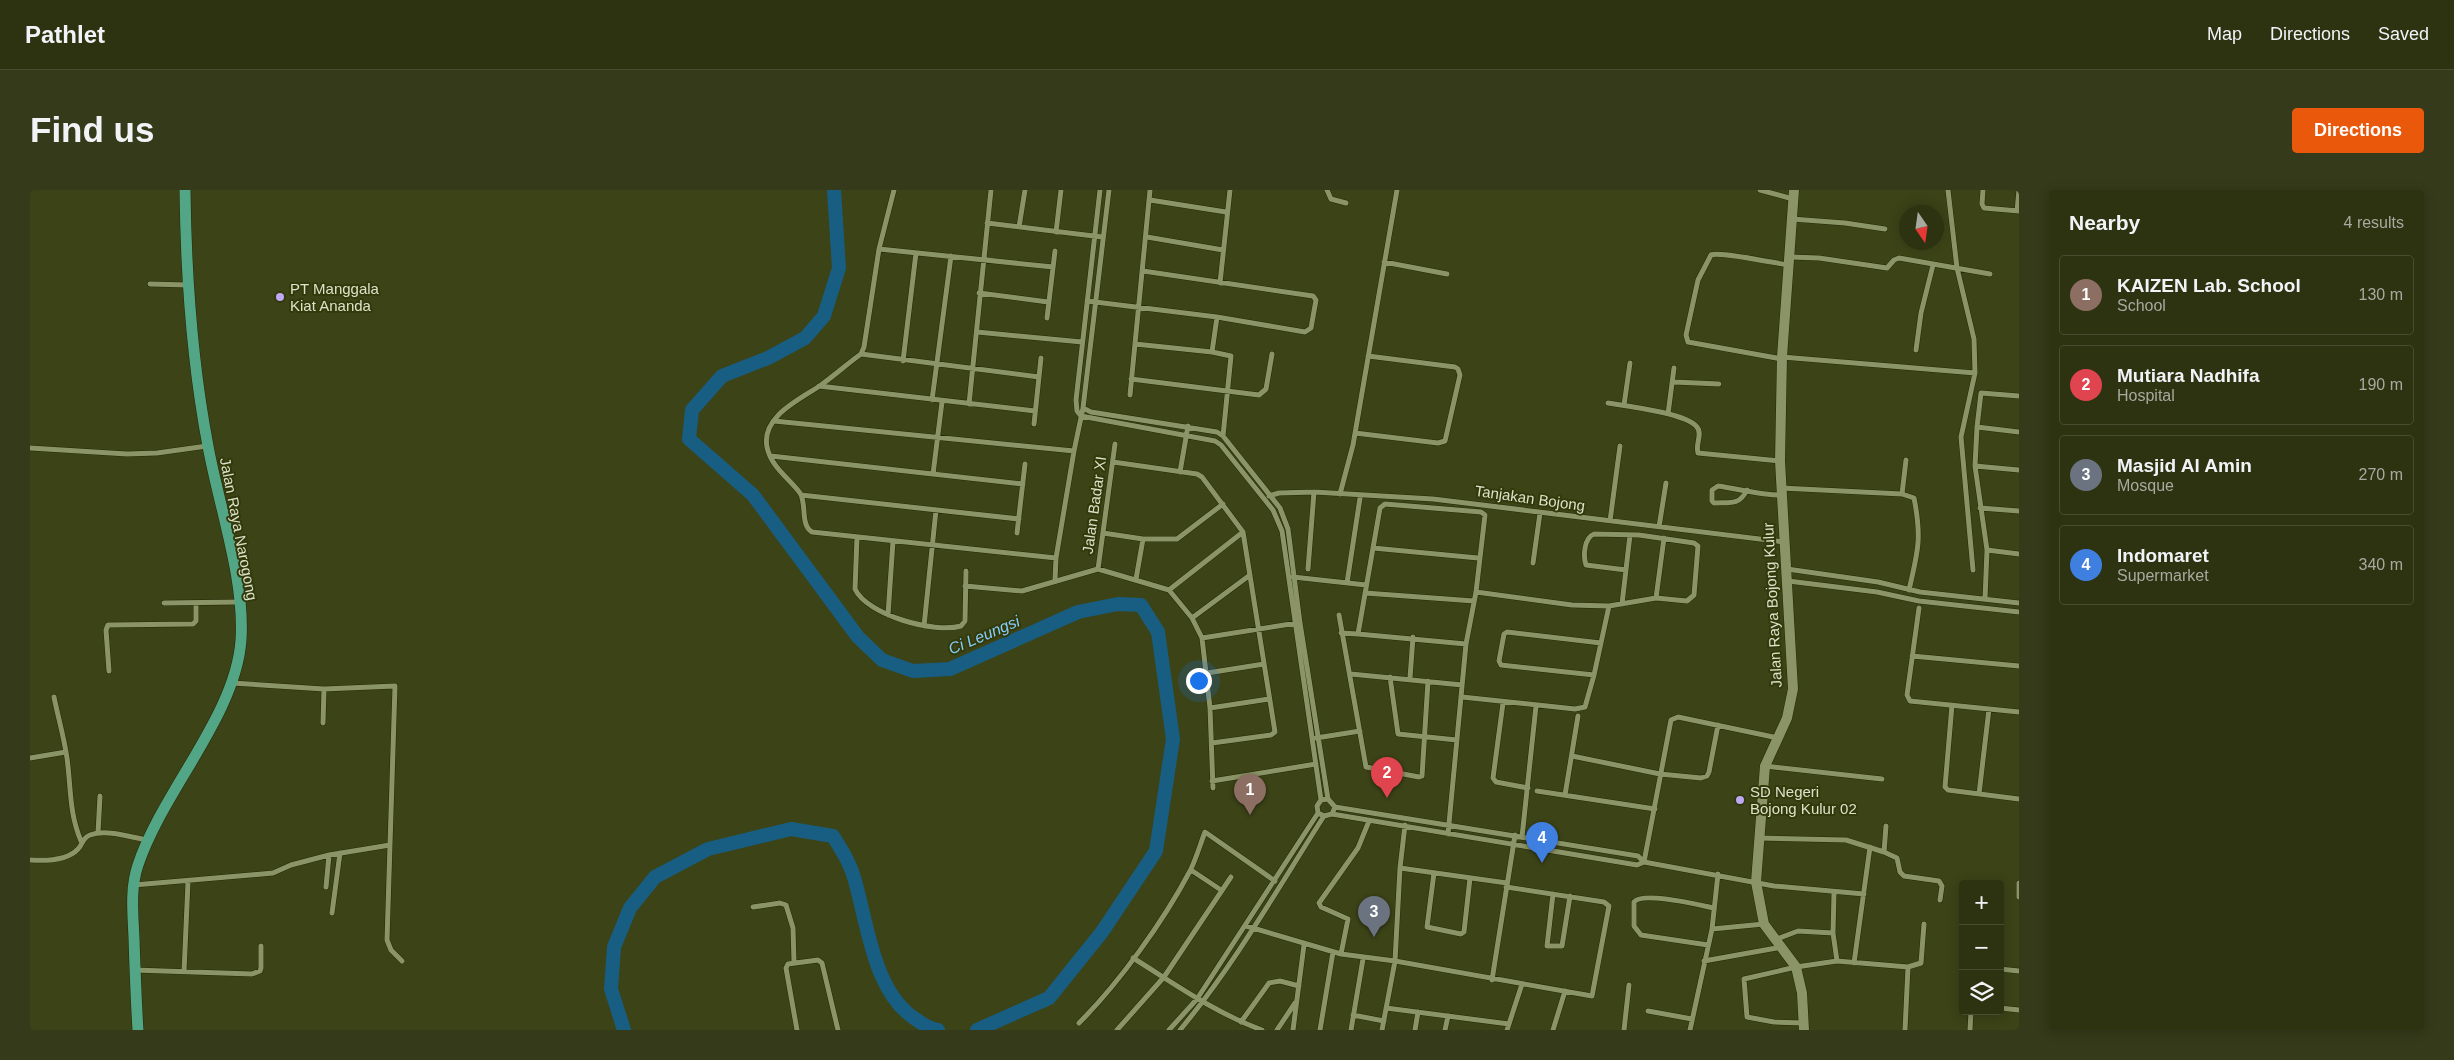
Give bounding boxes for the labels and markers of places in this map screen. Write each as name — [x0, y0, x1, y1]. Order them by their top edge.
place label: PT Manggala Kiat Ananda — [290, 280, 380, 314]
marker: PT Manggala Kiat Ananda — [274, 291, 286, 303]
pin: 2 — [1371, 757, 1403, 798]
pin: 1 — [1234, 774, 1266, 815]
place label: SD Negeri Bojong Kulur 02 — [1750, 783, 1857, 817]
marker: SD Negeri Bojong Kulur 02 — [1734, 794, 1746, 806]
pin: 4 — [1526, 822, 1558, 863]
pin: 3 — [1358, 896, 1390, 937]

